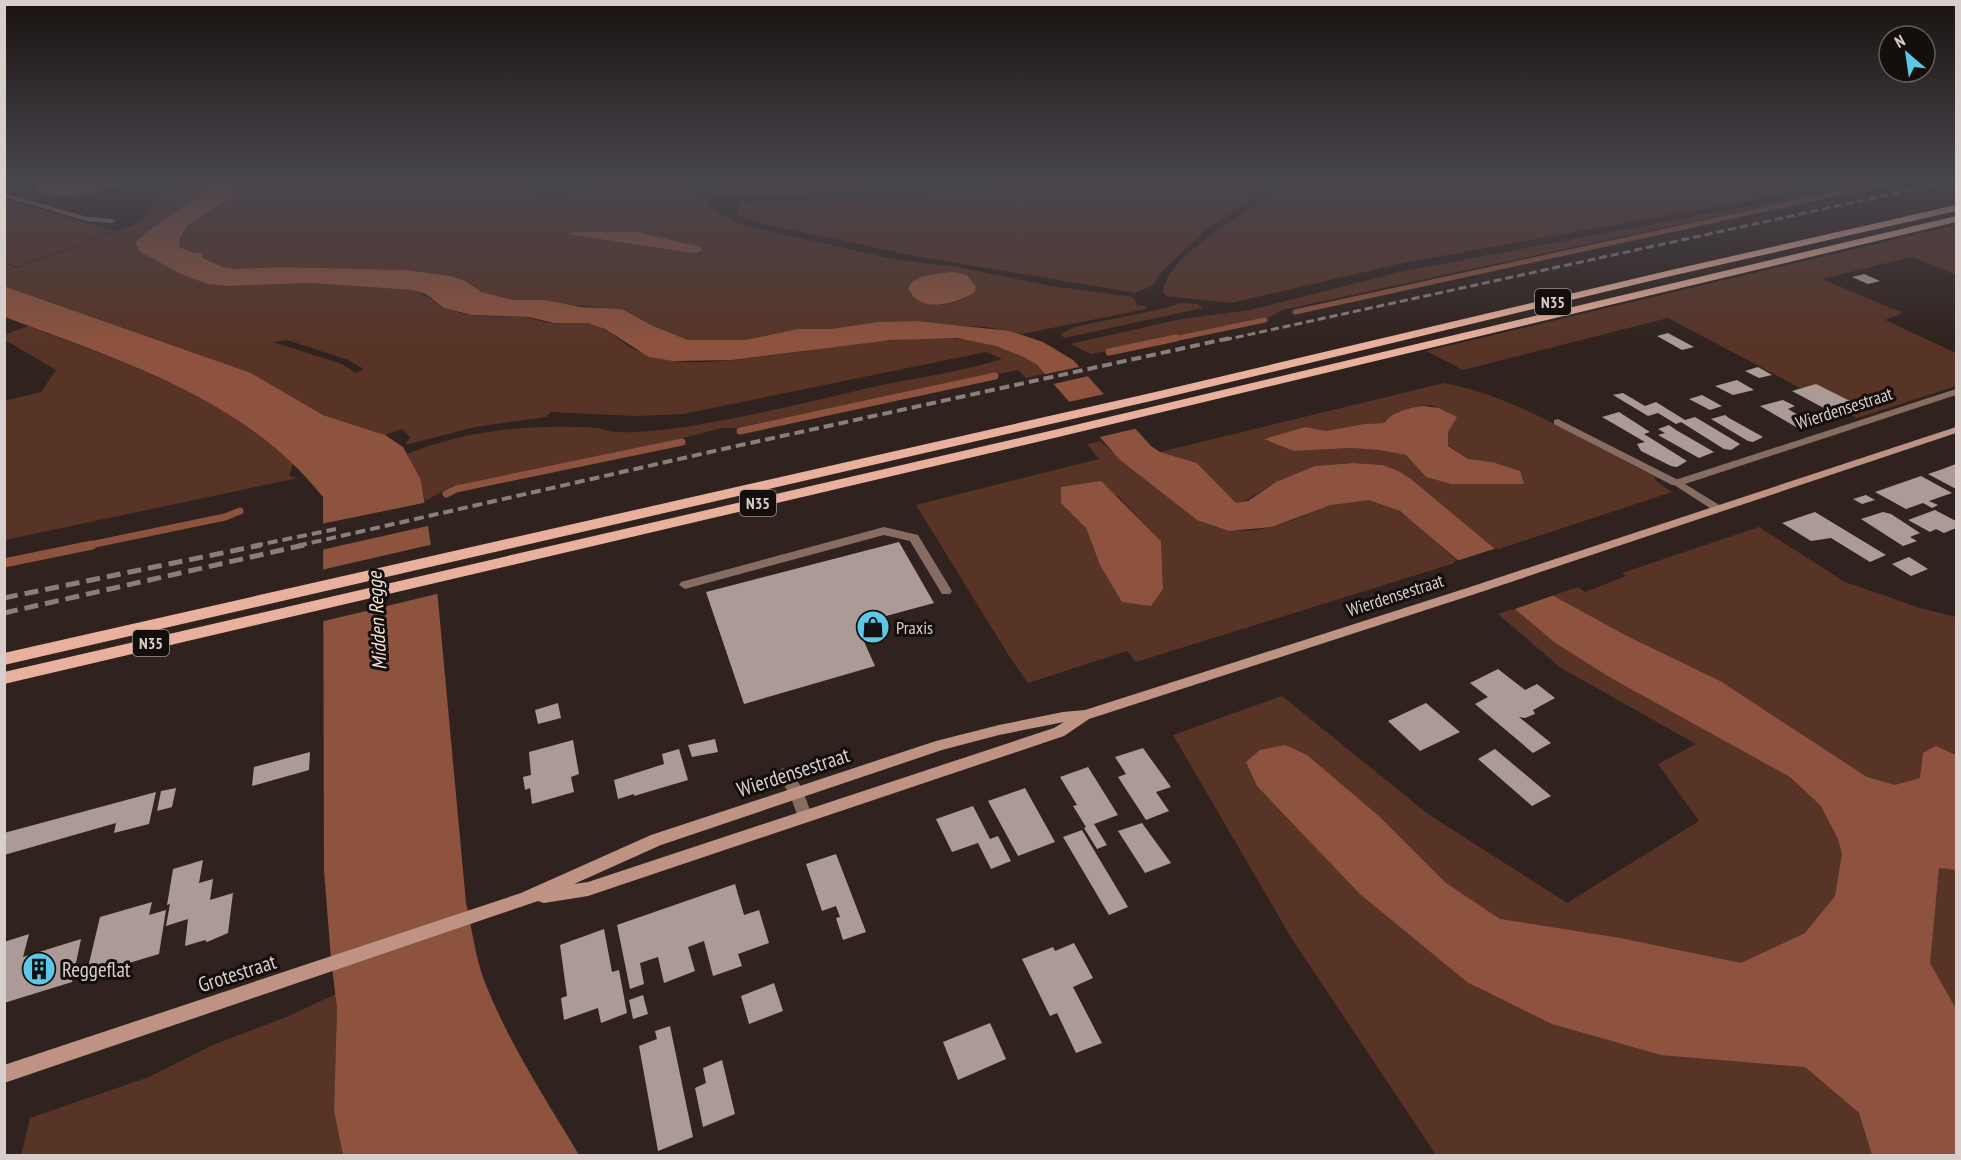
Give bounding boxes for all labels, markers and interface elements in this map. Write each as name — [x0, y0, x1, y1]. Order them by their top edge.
north arrow — [1877, 24, 1937, 84]
text: N — [1891, 30, 1908, 52]
road number: N35 — [1535, 289, 1571, 315]
street label: Wierdensestraat — [1793, 382, 1895, 434]
road number: N35 — [740, 490, 776, 516]
street label: Wierdensestraat — [1344, 569, 1446, 621]
water label: Midden Regge — [361, 570, 393, 671]
shop icon: Praxis — [855, 609, 891, 645]
place label: Praxis — [896, 616, 933, 639]
road number: N35 — [133, 630, 169, 656]
street label: Wierdensestraat — [733, 741, 853, 803]
street label: Grotestraat — [194, 948, 280, 998]
building icon: Reggeflat — [21, 951, 57, 987]
place label: Reggeflat — [62, 956, 131, 983]

